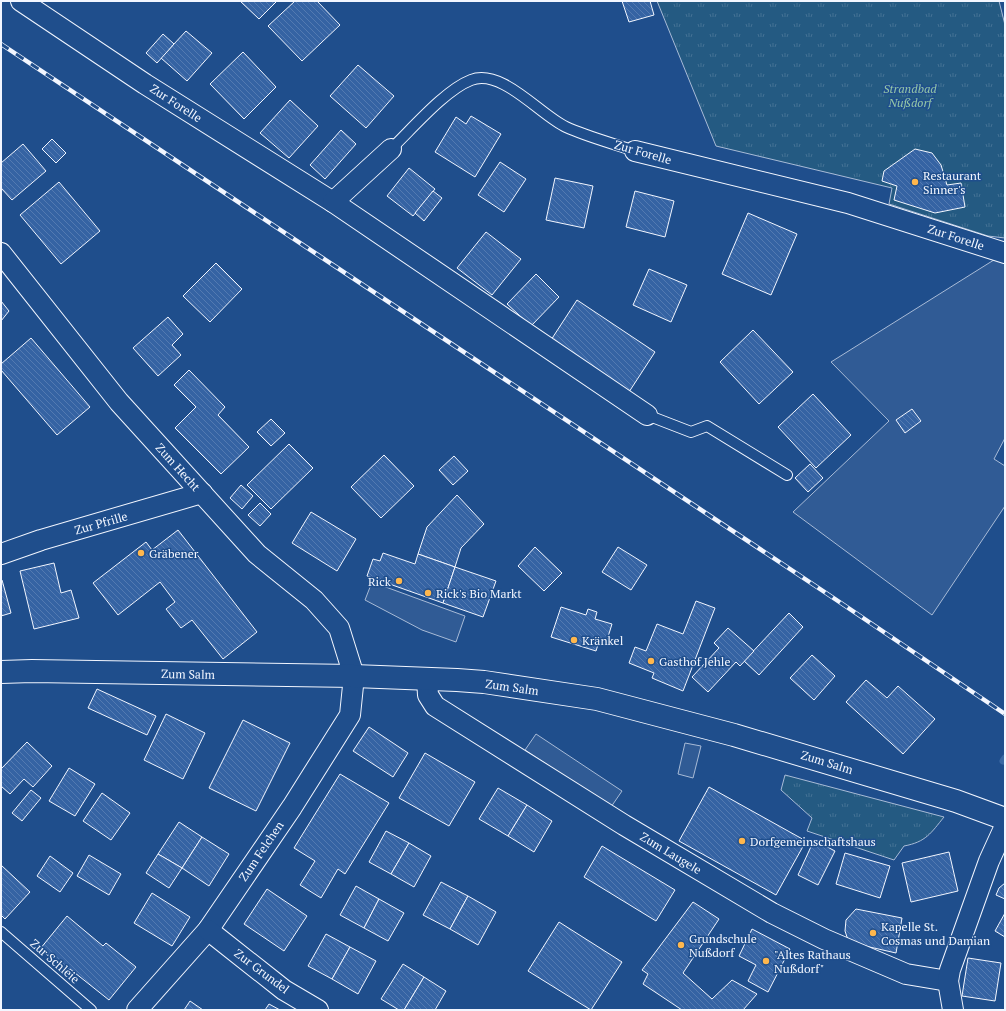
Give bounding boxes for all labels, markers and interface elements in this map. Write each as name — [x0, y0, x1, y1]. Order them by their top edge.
street label: Zur Forelle — [147, 81, 205, 125]
park label: Strandbad Nußdorf — [883, 81, 937, 110]
street label: Zur Forelle — [613, 137, 673, 167]
place label: Restaurant Sinner's — [923, 168, 982, 197]
marker: Restaurant Sinner's — [910, 177, 920, 187]
street label: Zur Forelle — [926, 221, 986, 253]
street label: Zum Hecht — [153, 440, 204, 494]
street label: Zur Pfrille — [73, 508, 129, 538]
place label: Gräbener — [149, 546, 199, 561]
marker: Gräbener — [136, 548, 146, 558]
place label: Rick — [368, 574, 392, 589]
marker: Rick — [394, 576, 404, 586]
place label: Rick's Bio Markt — [436, 586, 522, 601]
marker: Rick's Bio Markt — [423, 588, 433, 598]
place label: Kränkel — [582, 633, 624, 648]
marker: Kränkel — [569, 635, 579, 645]
place label: Gasthof Jehle — [659, 654, 731, 669]
marker: Gasthof Jehle — [646, 656, 656, 666]
street label: Zum Salm — [161, 666, 216, 682]
street label: Zum Salm — [484, 676, 540, 698]
street label: Zum Salm — [799, 747, 856, 777]
street label: Zum Felchen — [235, 818, 287, 884]
street label: Zum Laugele — [638, 829, 704, 877]
place label: Dorfgemeinschaftshaus — [750, 834, 876, 849]
marker: Dorfgemeinschaftshaus — [737, 836, 747, 846]
place label: Kapelle St. Cosmas und Damian — [881, 919, 990, 948]
marker: Kapelle St. Cosmas und Damian — [868, 928, 878, 938]
place label: Grundschule Nußdorf — [689, 931, 757, 960]
street label: Zur Schleie — [27, 936, 83, 986]
marker: Grundschule Nußdorf — [676, 940, 686, 950]
street label: Zur Grundel — [232, 945, 293, 997]
place label: "Altes Rathaus Nußdorf" — [774, 947, 851, 976]
marker: "Altes Rathaus Nußdorf" — [761, 956, 771, 966]

